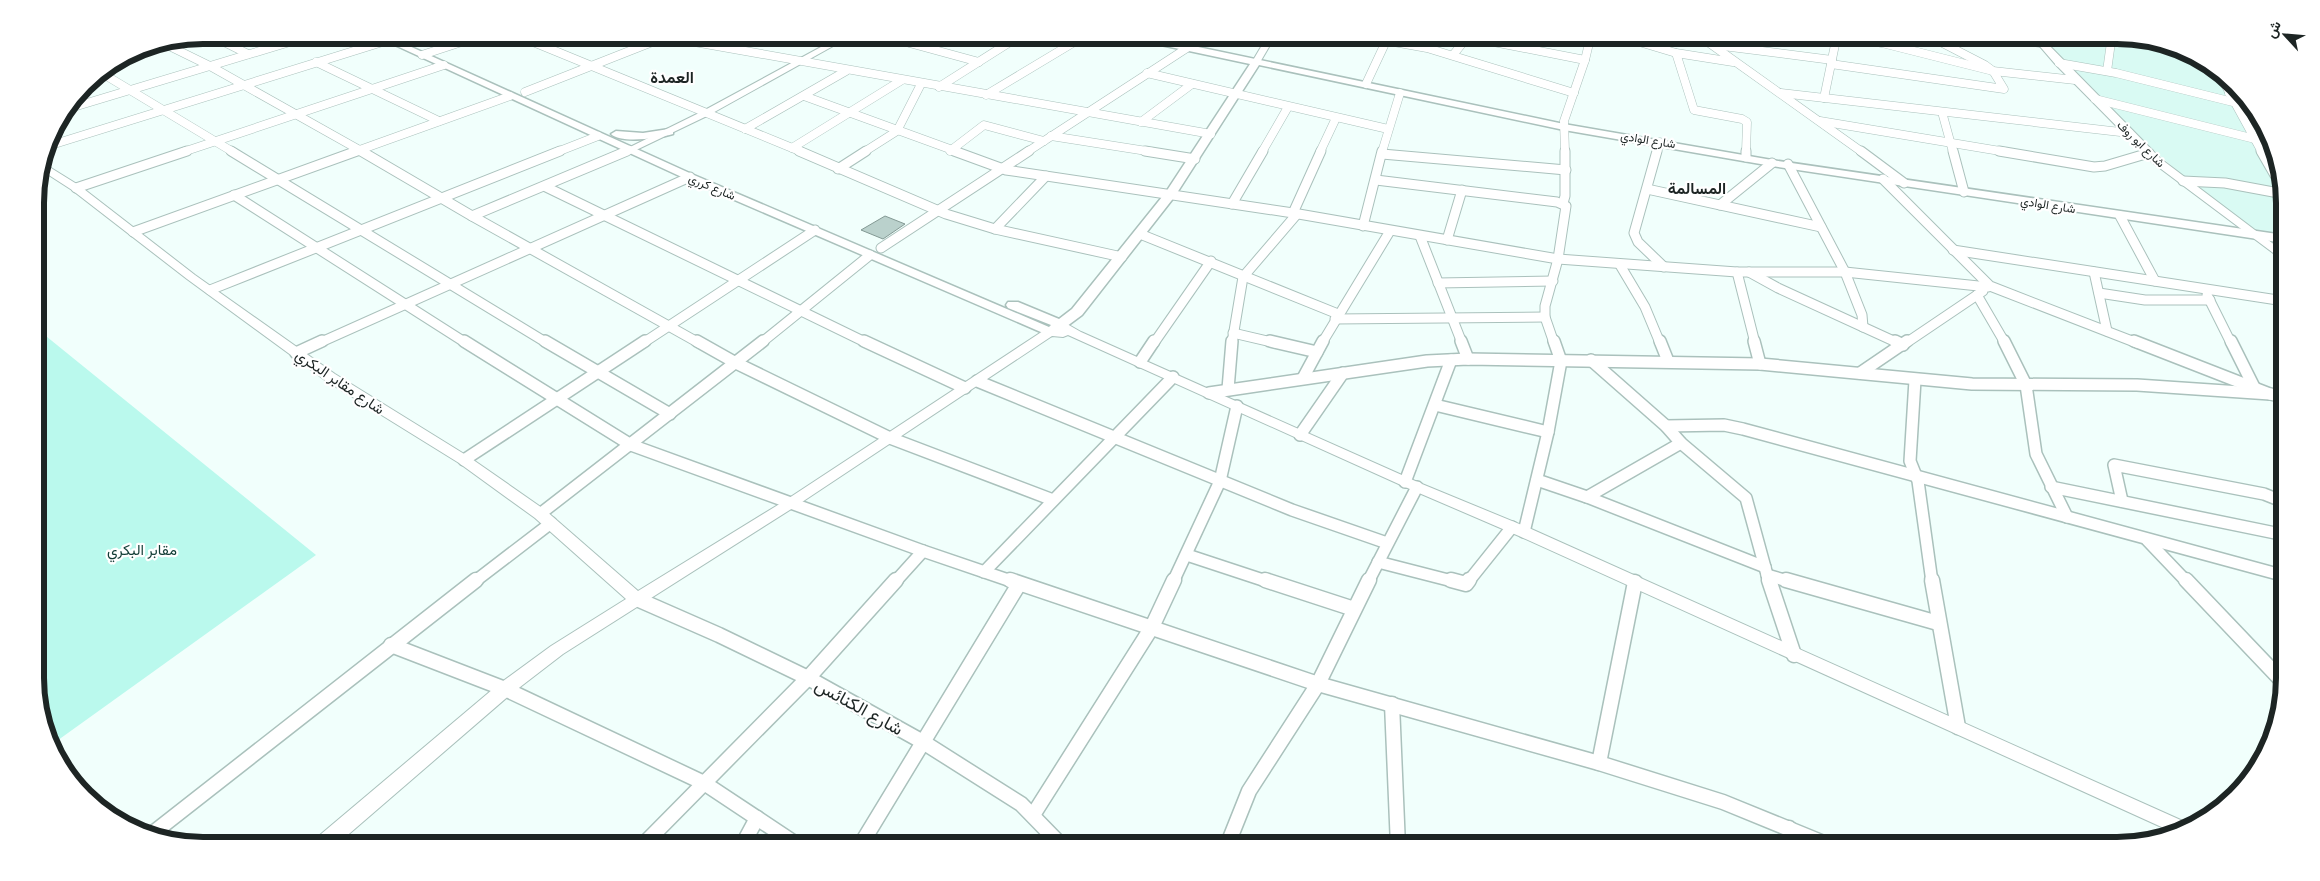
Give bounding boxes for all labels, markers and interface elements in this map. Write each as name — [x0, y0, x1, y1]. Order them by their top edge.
north arrow — [2260, 10, 2310, 60]
text: ش — [2262, 18, 2285, 41]
district label: العمدة — [650, 68, 694, 86]
street label: شارع ابو روف — [2113, 118, 2168, 172]
street label: شارع الوادي — [1619, 129, 1676, 154]
street label: شارع كرري — [685, 171, 737, 206]
district label: المسالمة — [1668, 179, 1726, 197]
street label: شارع الوادي — [2019, 194, 2076, 219]
street label: شارع مقابر البكري — [290, 346, 388, 422]
park label: مقابر البكري — [107, 541, 177, 563]
street label: شارع الكنائس — [811, 674, 907, 741]

